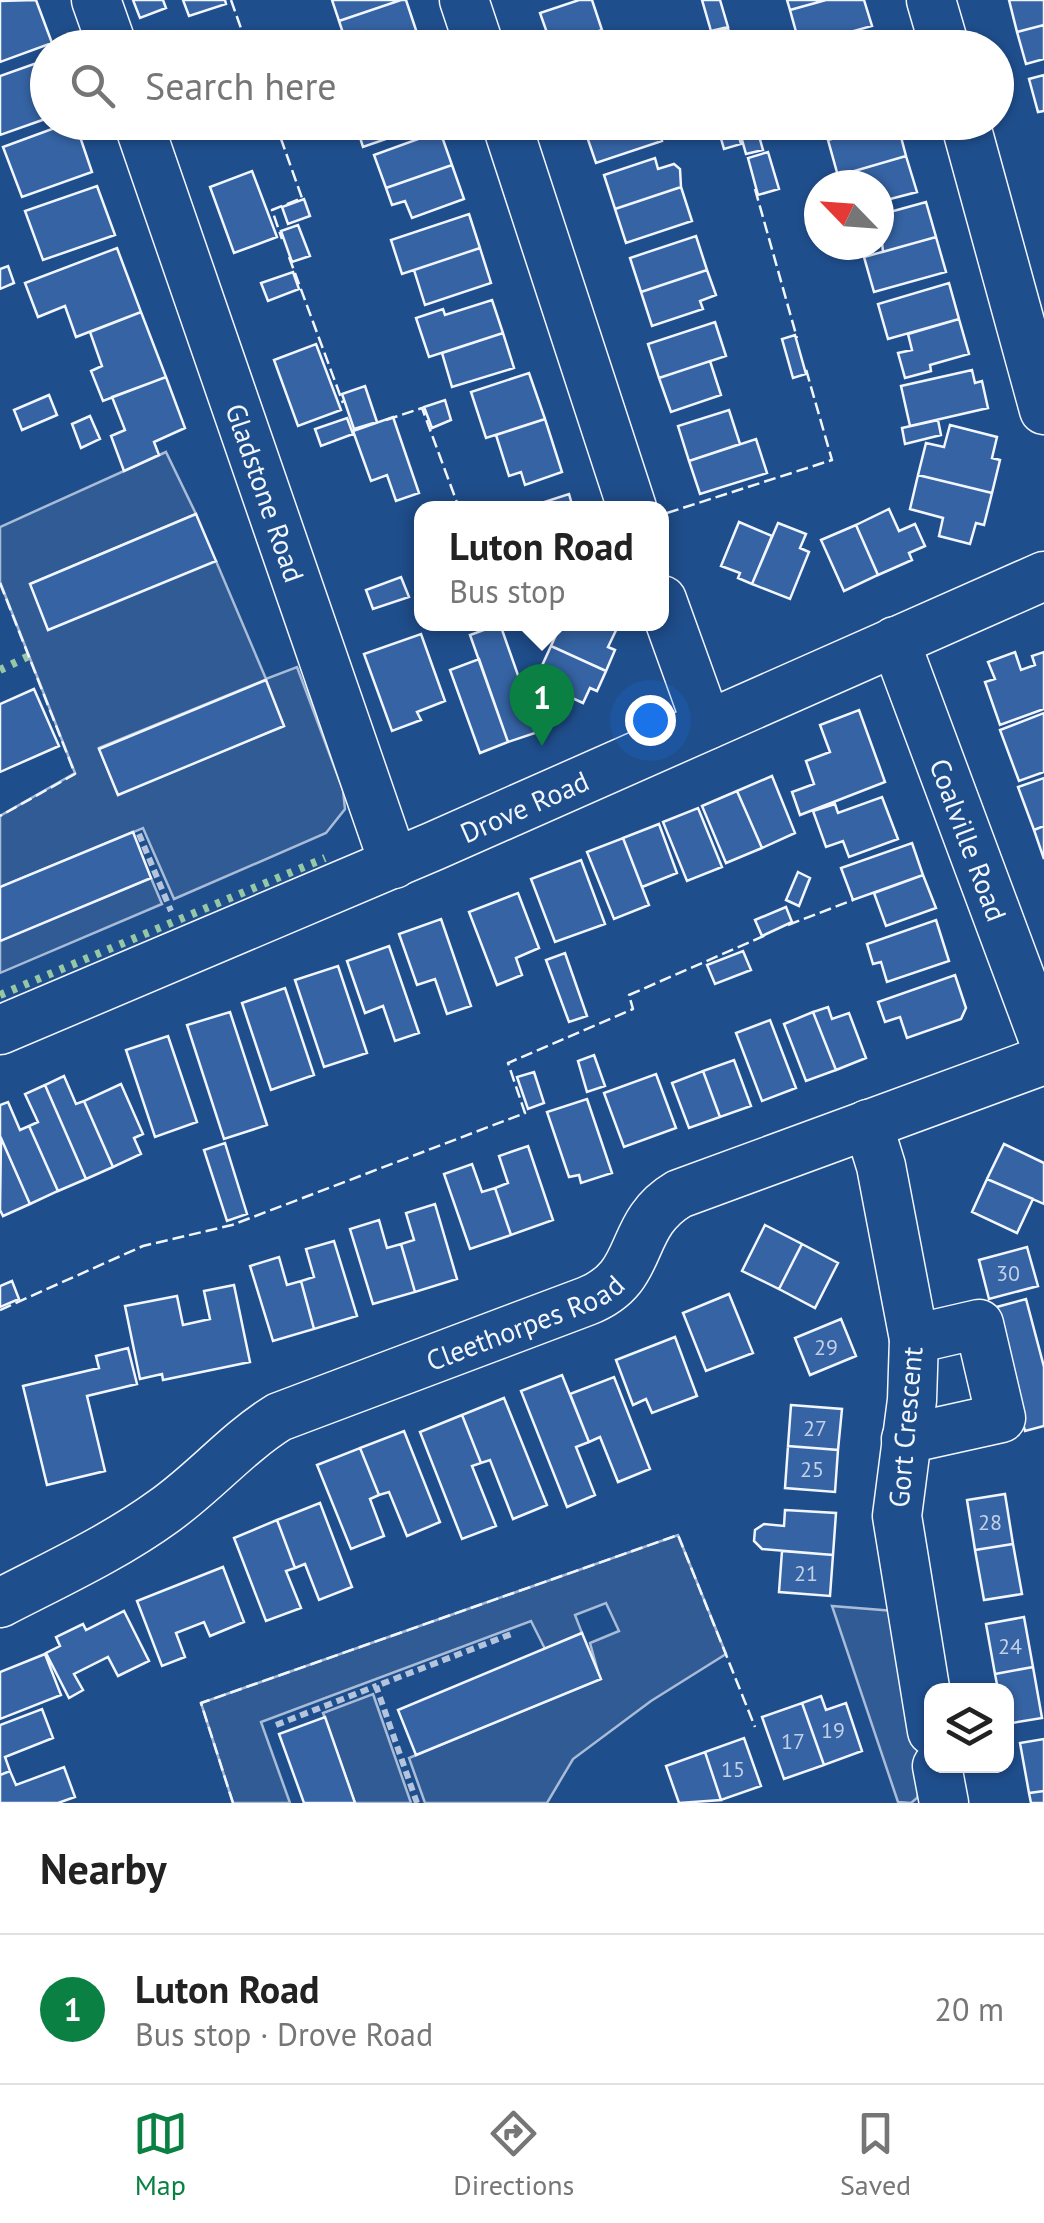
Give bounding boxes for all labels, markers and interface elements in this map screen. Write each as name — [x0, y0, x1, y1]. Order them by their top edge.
search box — [30, 30, 1014, 140]
icon: search — [65, 58, 120, 113]
text: Search here — [145, 61, 337, 110]
north arrow — [804, 170, 894, 260]
street label: Gladstone Road — [218, 398, 314, 587]
popup — [414, 501, 669, 631]
text: Luton Road — [449, 521, 634, 570]
text: Bus stop — [449, 570, 566, 612]
pin: 1 — [510, 664, 574, 746]
your location — [625, 695, 676, 746]
street label: Coalville Road — [922, 753, 1016, 926]
street label: Drove Road — [454, 761, 594, 851]
house number: 30 — [996, 1259, 1020, 1287]
street label: Cleethorpes Road — [421, 1266, 632, 1379]
house number: 29 — [814, 1333, 838, 1361]
street label: Gort Crescent — [880, 1344, 931, 1509]
house number: 27 — [803, 1414, 827, 1442]
house number: 25 — [800, 1455, 824, 1483]
house number: 28 — [978, 1508, 1002, 1536]
house number: 21 — [794, 1559, 818, 1587]
house number: 24 — [998, 1632, 1022, 1660]
map controls — [924, 1683, 1014, 1773]
button: layers — [924, 1683, 1014, 1773]
house number: 19 — [821, 1716, 845, 1744]
house number: 17 — [781, 1727, 805, 1755]
house number: 15 — [721, 1755, 745, 1783]
text: Nearby — [40, 1841, 167, 1896]
text: Luton Road — [135, 1964, 320, 2013]
text: 1 — [63, 1988, 82, 2030]
text: 20 m — [935, 1988, 1004, 2030]
text: Bus stop · Drove Road — [135, 2013, 433, 2055]
tab: Map — [133, 2106, 188, 2203]
tab: Directions — [453, 2106, 574, 2203]
tab: Saved — [840, 2106, 911, 2203]

